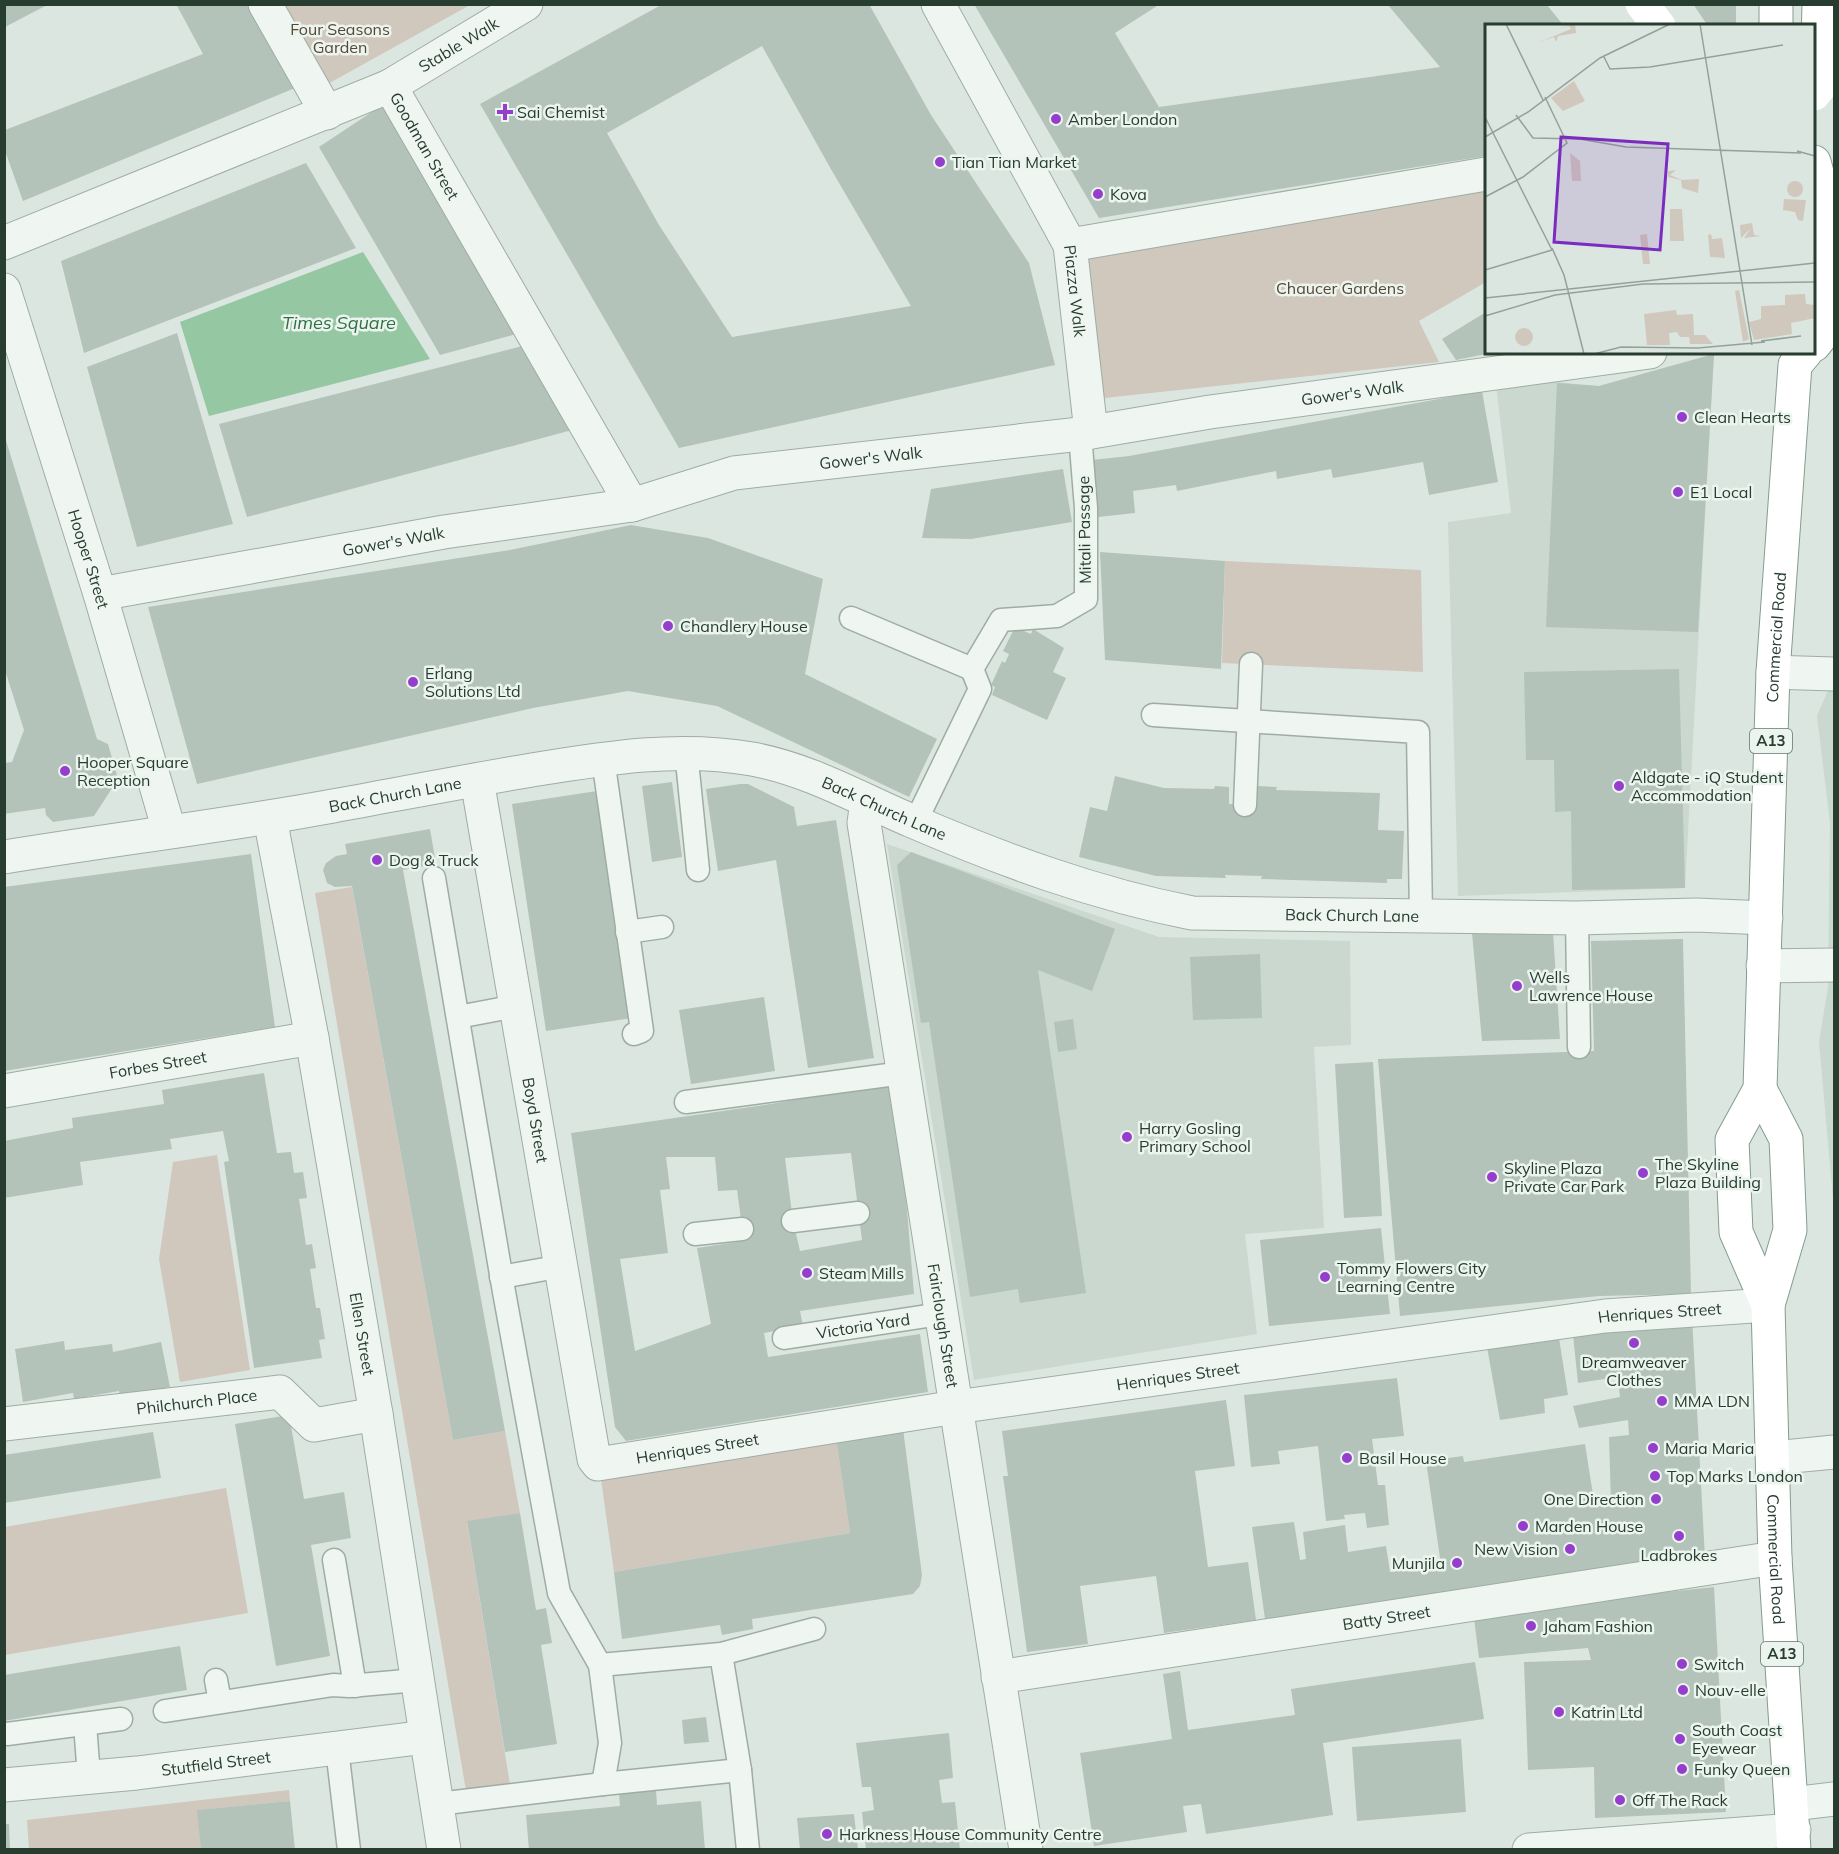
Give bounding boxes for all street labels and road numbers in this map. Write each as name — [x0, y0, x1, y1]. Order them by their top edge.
street label: Stable Walk — [415, 12, 503, 77]
street label: Goodman Street — [386, 89, 464, 204]
street label: Piazza Walk — [1060, 244, 1090, 339]
street label: Gower's Walk — [1300, 376, 1406, 409]
street label: Gower's Walk — [818, 442, 924, 473]
street label: Mitali Passage — [1073, 476, 1095, 584]
street label: Hooper Street — [64, 507, 114, 611]
street label: Gower's Walk — [341, 522, 447, 560]
street label: Commercial Road — [1762, 571, 1790, 703]
road number: A13 — [1750, 729, 1792, 753]
street label: Back Church Lane — [819, 772, 949, 844]
street label: Back Church Lane — [327, 773, 463, 817]
street label: Back Church Lane — [1285, 904, 1419, 926]
street label: Forbes Street — [108, 1046, 208, 1083]
street label: Boyd Street — [518, 1076, 553, 1165]
street label: Fairclough Street — [924, 1262, 963, 1390]
street label: Ellen Street — [345, 1291, 379, 1377]
street label: Henriques Street — [1596, 1298, 1723, 1327]
street label: Victoria Yard — [815, 1309, 911, 1343]
street label: Henriques Street — [1115, 1357, 1241, 1394]
street label: Philchurch Place — [135, 1385, 258, 1419]
street label: Henriques Street — [635, 1428, 761, 1468]
street label: Commercial Road — [1763, 1494, 1789, 1625]
street label: Batty Street — [1341, 1601, 1432, 1634]
road number: A13 — [1761, 1642, 1803, 1666]
street label: Stutfield Street — [160, 1746, 272, 1780]

